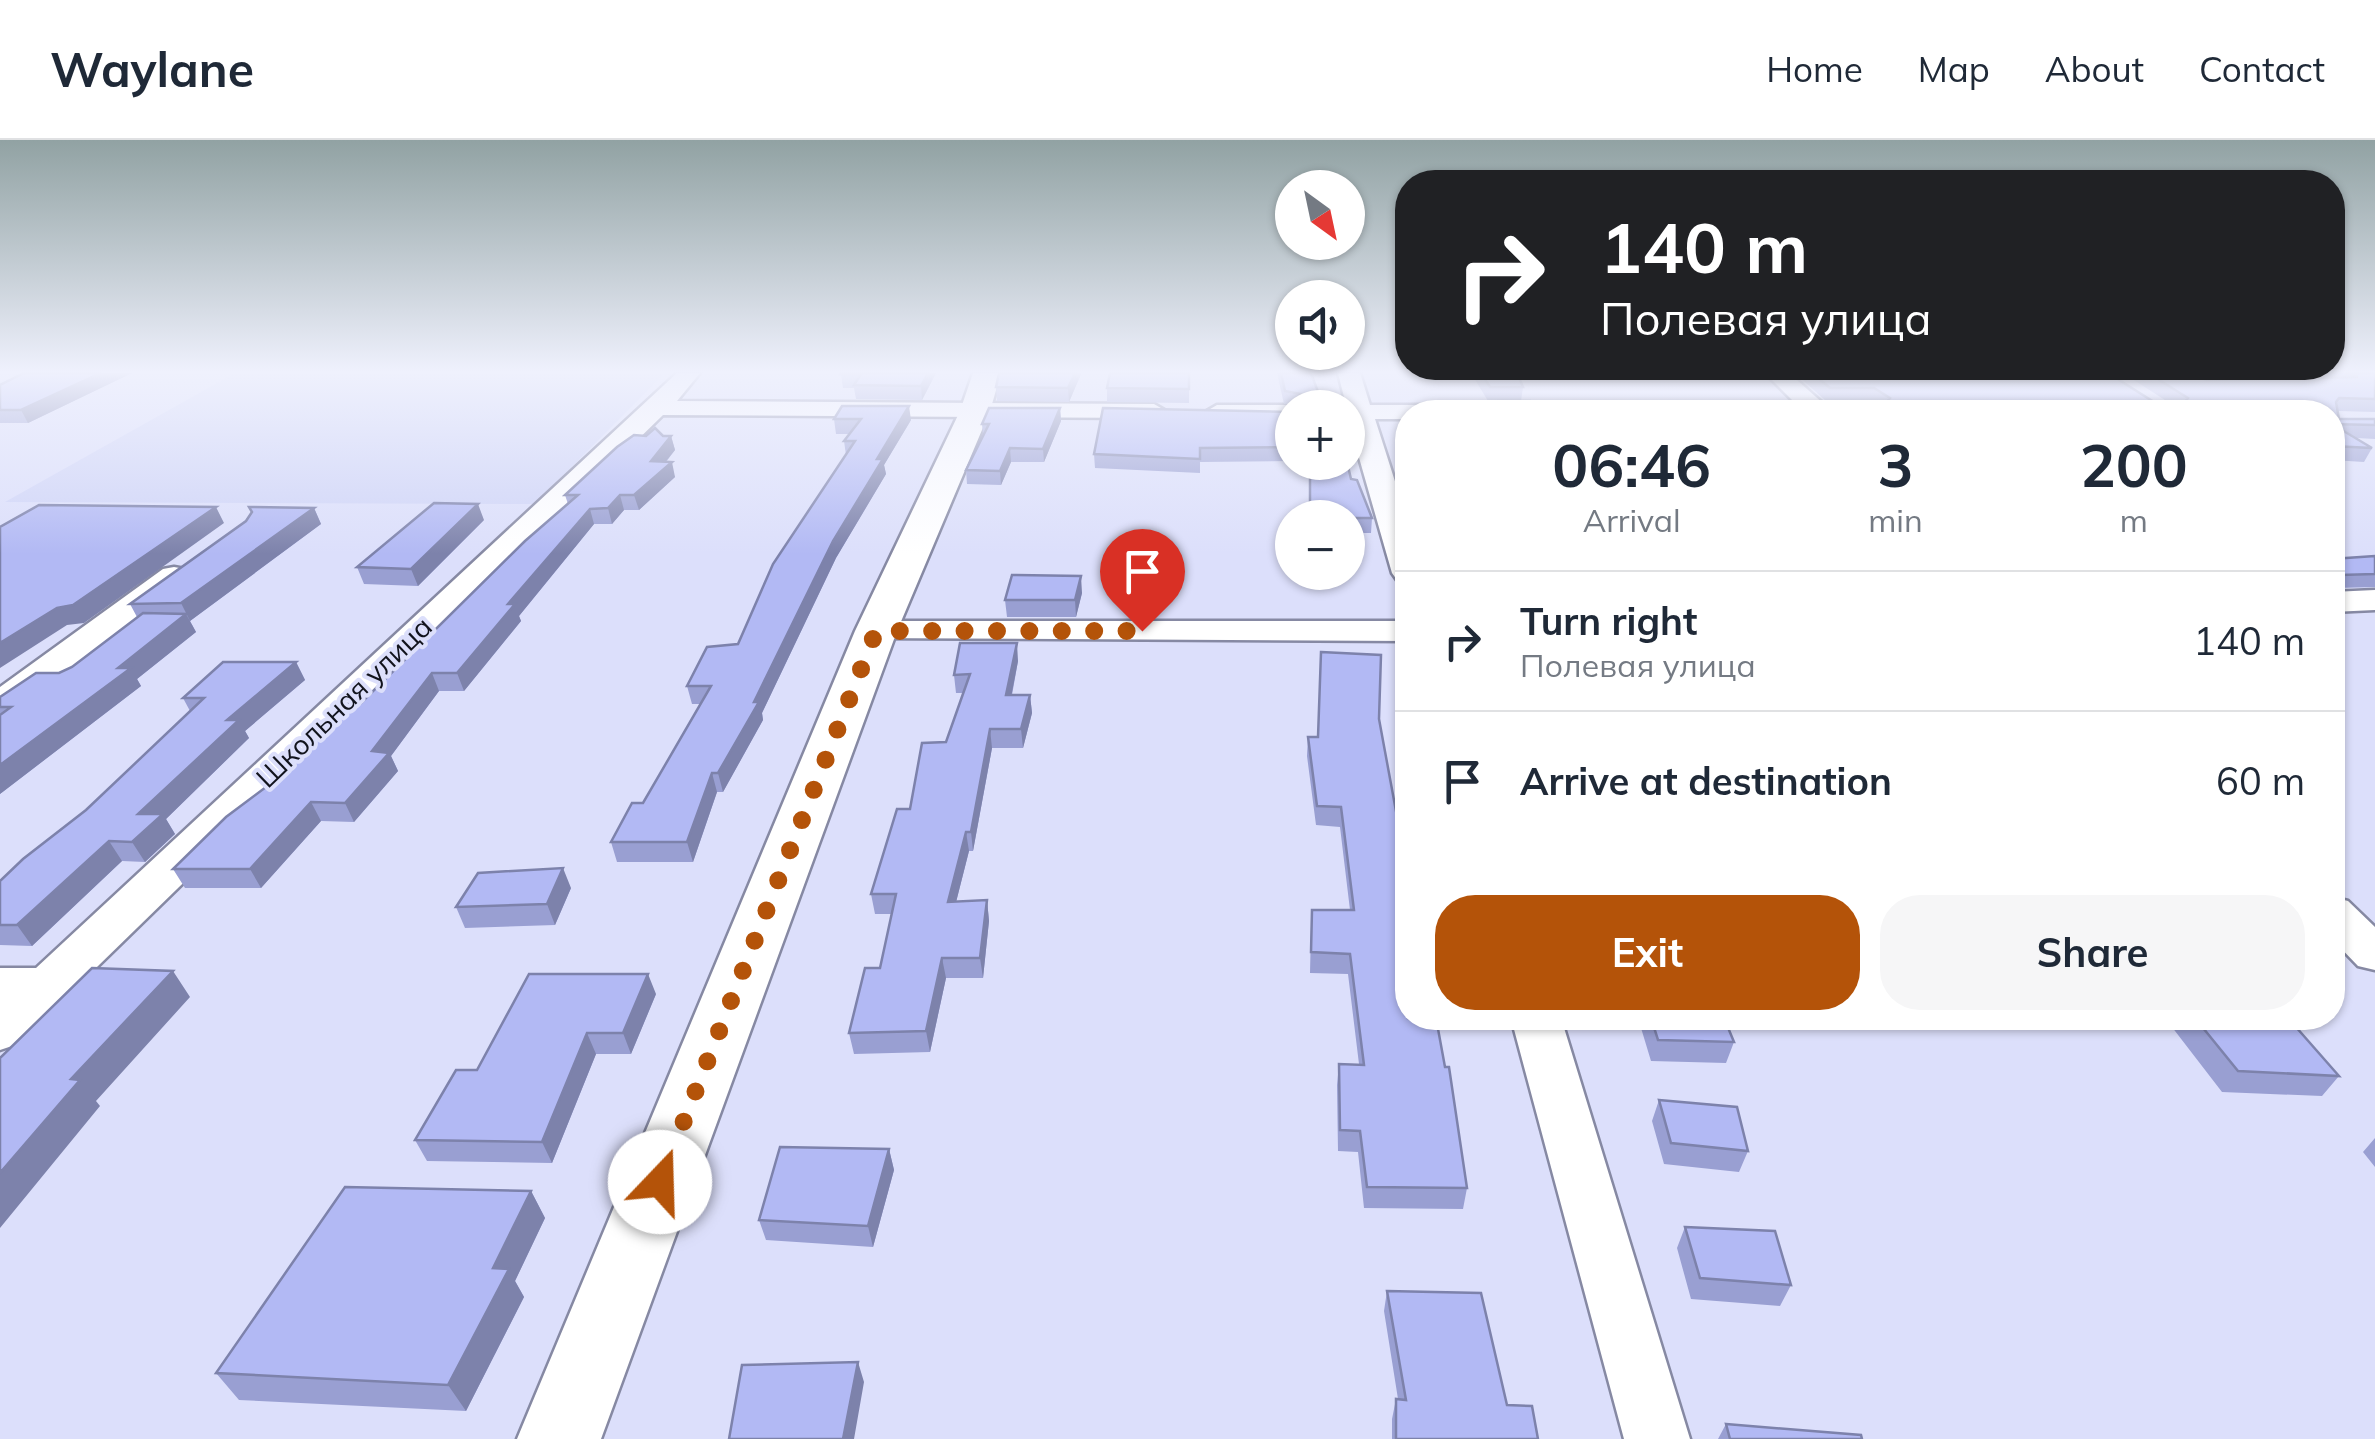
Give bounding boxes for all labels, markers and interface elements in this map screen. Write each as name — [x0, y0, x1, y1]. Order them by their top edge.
text: Waylane — [50, 39, 254, 99]
text: Home — [1766, 47, 1863, 91]
text: Map — [1918, 47, 1990, 91]
text: About — [2045, 47, 2144, 91]
text: Contact — [2199, 47, 2325, 91]
north arrow — [1275, 170, 1365, 260]
map controls — [1275, 170, 1365, 590]
text: 140 m — [1600, 203, 1808, 291]
icon: right — [1435, 210, 1565, 340]
button: sound — [1275, 280, 1365, 370]
text: Полевая улица — [1600, 290, 1932, 346]
button: + — [1275, 390, 1365, 480]
text: 06:46 — [1552, 427, 1711, 502]
text: 3 — [1877, 427, 1913, 502]
text: 200 — [2080, 427, 2188, 502]
button: − — [1275, 500, 1365, 590]
text: Arrival — [1583, 500, 1681, 540]
text: min — [1868, 500, 1923, 540]
text: m — [2120, 500, 2148, 540]
pin — [1100, 529, 1185, 632]
icon: arrive — [1115, 544, 1170, 599]
text: Turn right — [1520, 597, 1697, 645]
street label: Школьная улица — [248, 609, 439, 795]
icon: right — [1435, 614, 1490, 669]
text: 140 m — [2193, 617, 2305, 665]
text: Полевая улица — [1520, 645, 1756, 685]
icon: arrive — [1435, 754, 1490, 809]
text: Arrive at destination — [1520, 757, 1892, 805]
text: 60 m — [2216, 757, 2305, 805]
button: Exit — [1435, 895, 1860, 1010]
button: Share — [1880, 895, 2305, 1010]
position arrow — [608, 1130, 712, 1234]

